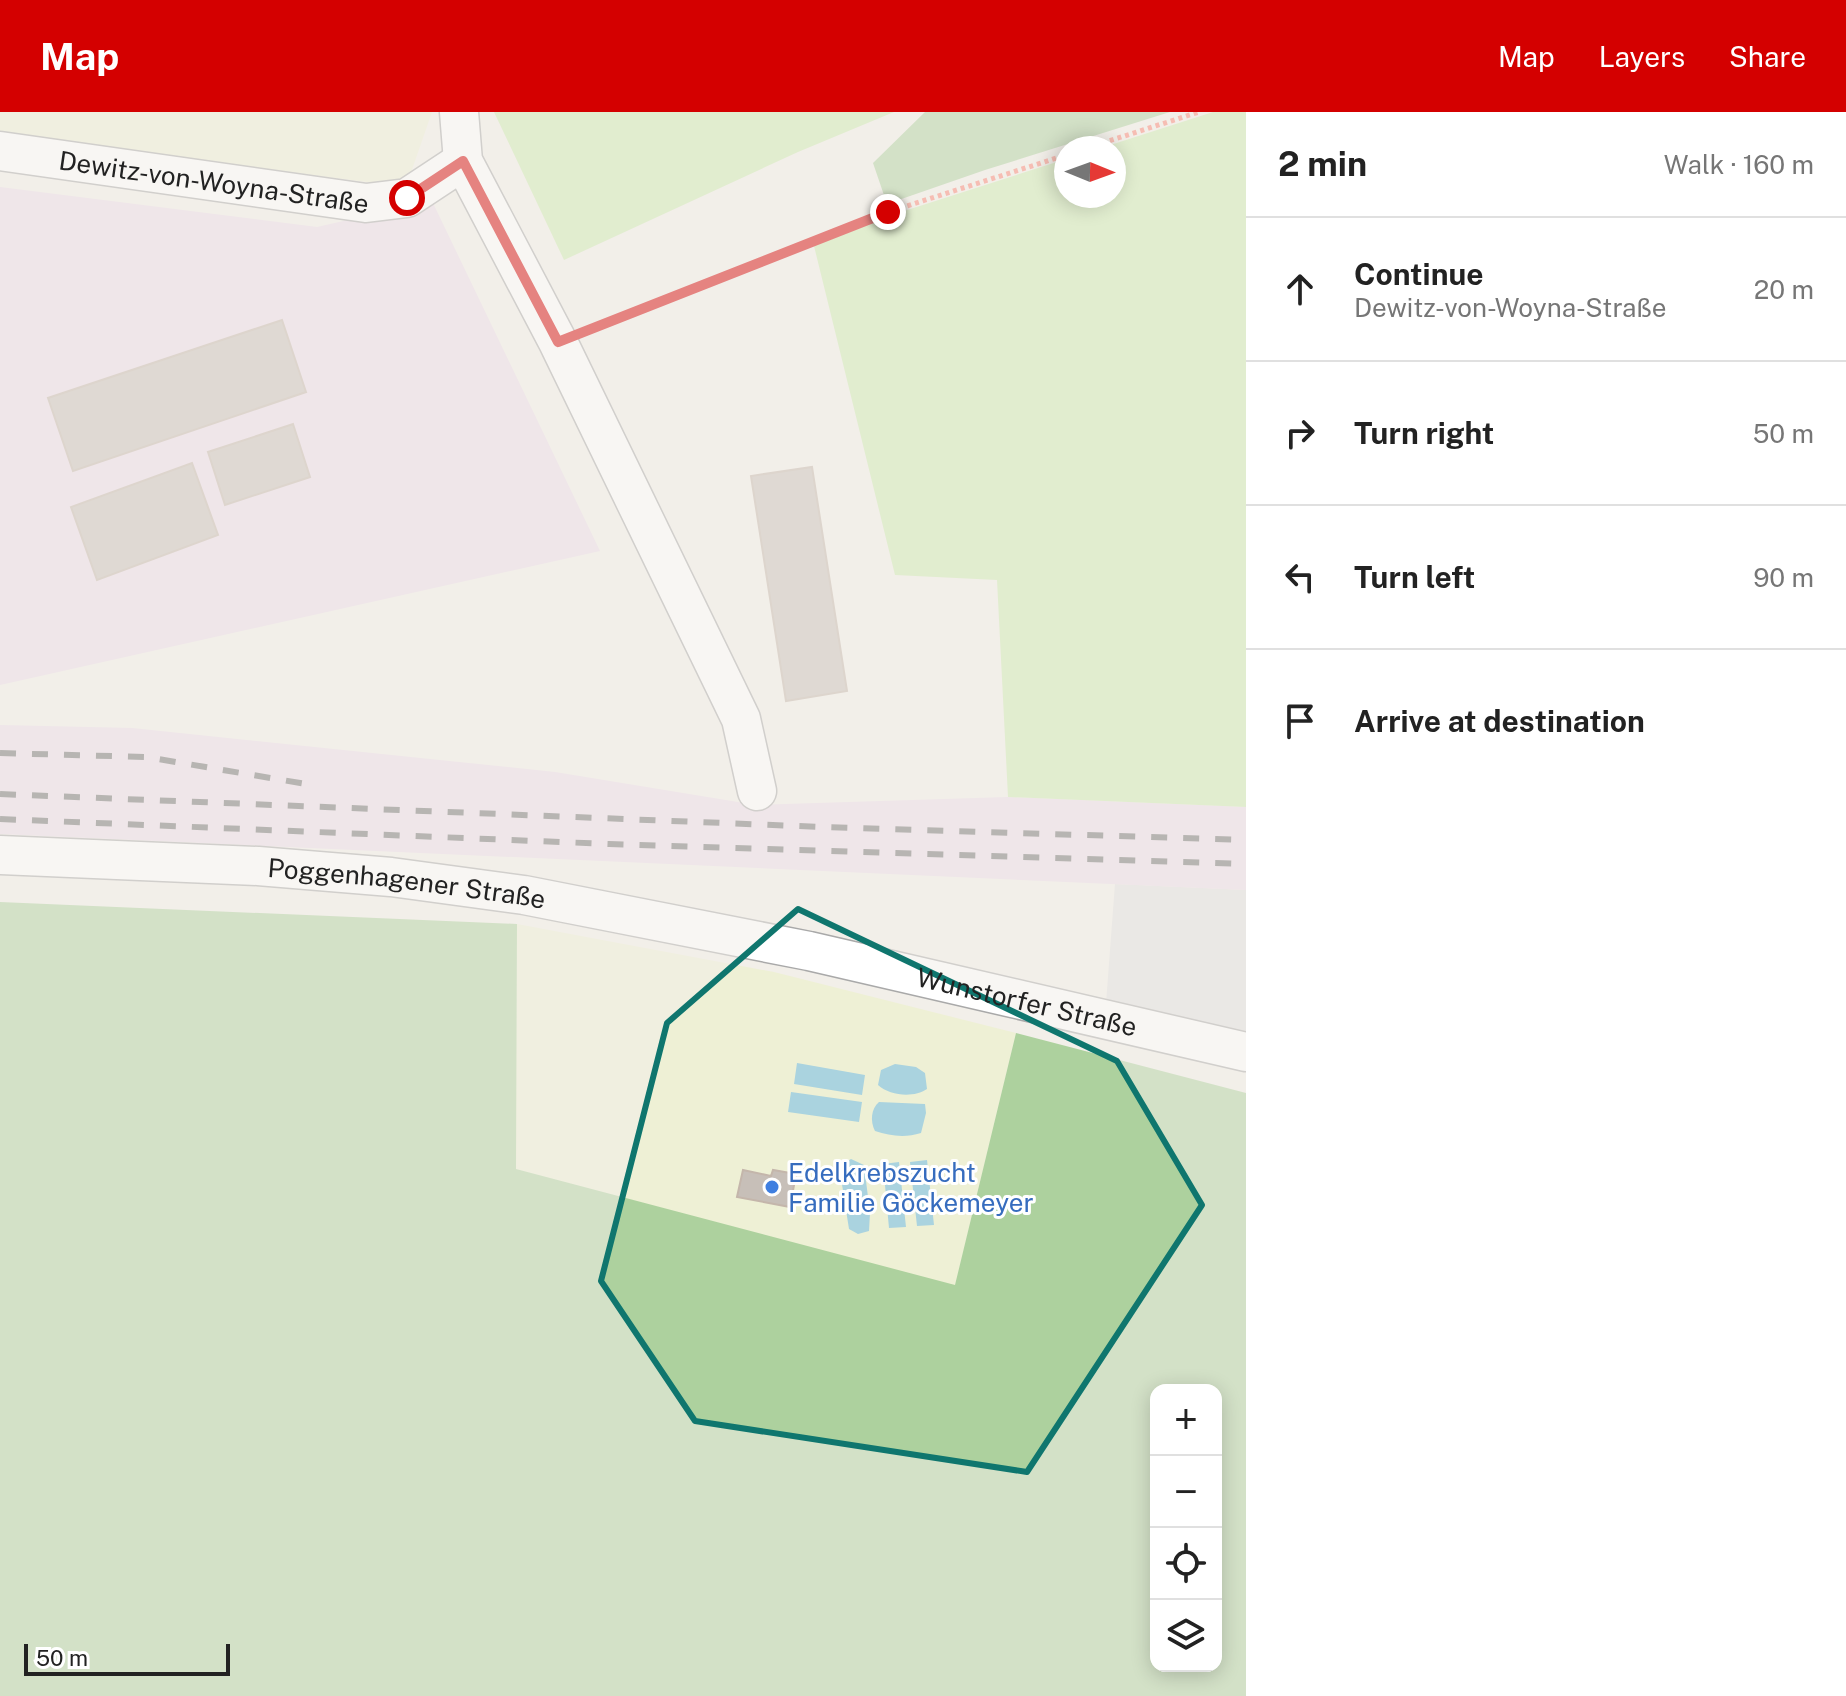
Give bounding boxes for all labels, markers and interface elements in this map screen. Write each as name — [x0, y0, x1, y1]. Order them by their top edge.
text: Map — [40, 34, 119, 79]
text: Map — [1498, 40, 1555, 73]
text: Layers — [1599, 40, 1685, 73]
text: Share — [1729, 40, 1806, 73]
north arrow — [1054, 136, 1126, 208]
street label: Dewitz-von-Woyna-Straße — [57, 144, 371, 219]
text: 2 min — [1278, 144, 1367, 184]
text: Walk · 160 m — [1664, 149, 1814, 180]
route start — [389, 180, 425, 216]
route end — [870, 194, 906, 230]
text: Continue — [1354, 256, 1484, 292]
icon: ahead — [1278, 267, 1322, 311]
text: 20 m — [1754, 274, 1814, 305]
text: Dewitz-von-Woyna-Straße — [1354, 292, 1667, 323]
icon: right — [1278, 411, 1322, 455]
text: Turn right — [1354, 415, 1494, 451]
text: 50 m — [1753, 418, 1814, 449]
icon: left — [1278, 555, 1322, 599]
text: Turn left — [1354, 559, 1475, 595]
text: 90 m — [1753, 562, 1814, 593]
icon: arrive — [1278, 699, 1322, 743]
text: Arrive at destination — [1354, 703, 1645, 739]
street label: Poggenhagener Straße — [267, 851, 548, 914]
street label: Wunstorfer Straße — [914, 961, 1140, 1042]
place label: Edelkrebszucht Familie Göckemeyer — [788, 1157, 1034, 1218]
marker: Edelkrebszucht Familie Göckemeyer — [763, 1178, 781, 1196]
map controls — [1150, 1384, 1222, 1672]
button: + — [1150, 1384, 1222, 1456]
button: − — [1150, 1456, 1222, 1528]
button: locate — [1150, 1528, 1222, 1600]
button: layers — [1150, 1600, 1222, 1672]
scale bar — [24, 1640, 230, 1676]
text: 50 m — [36, 1645, 88, 1671]

